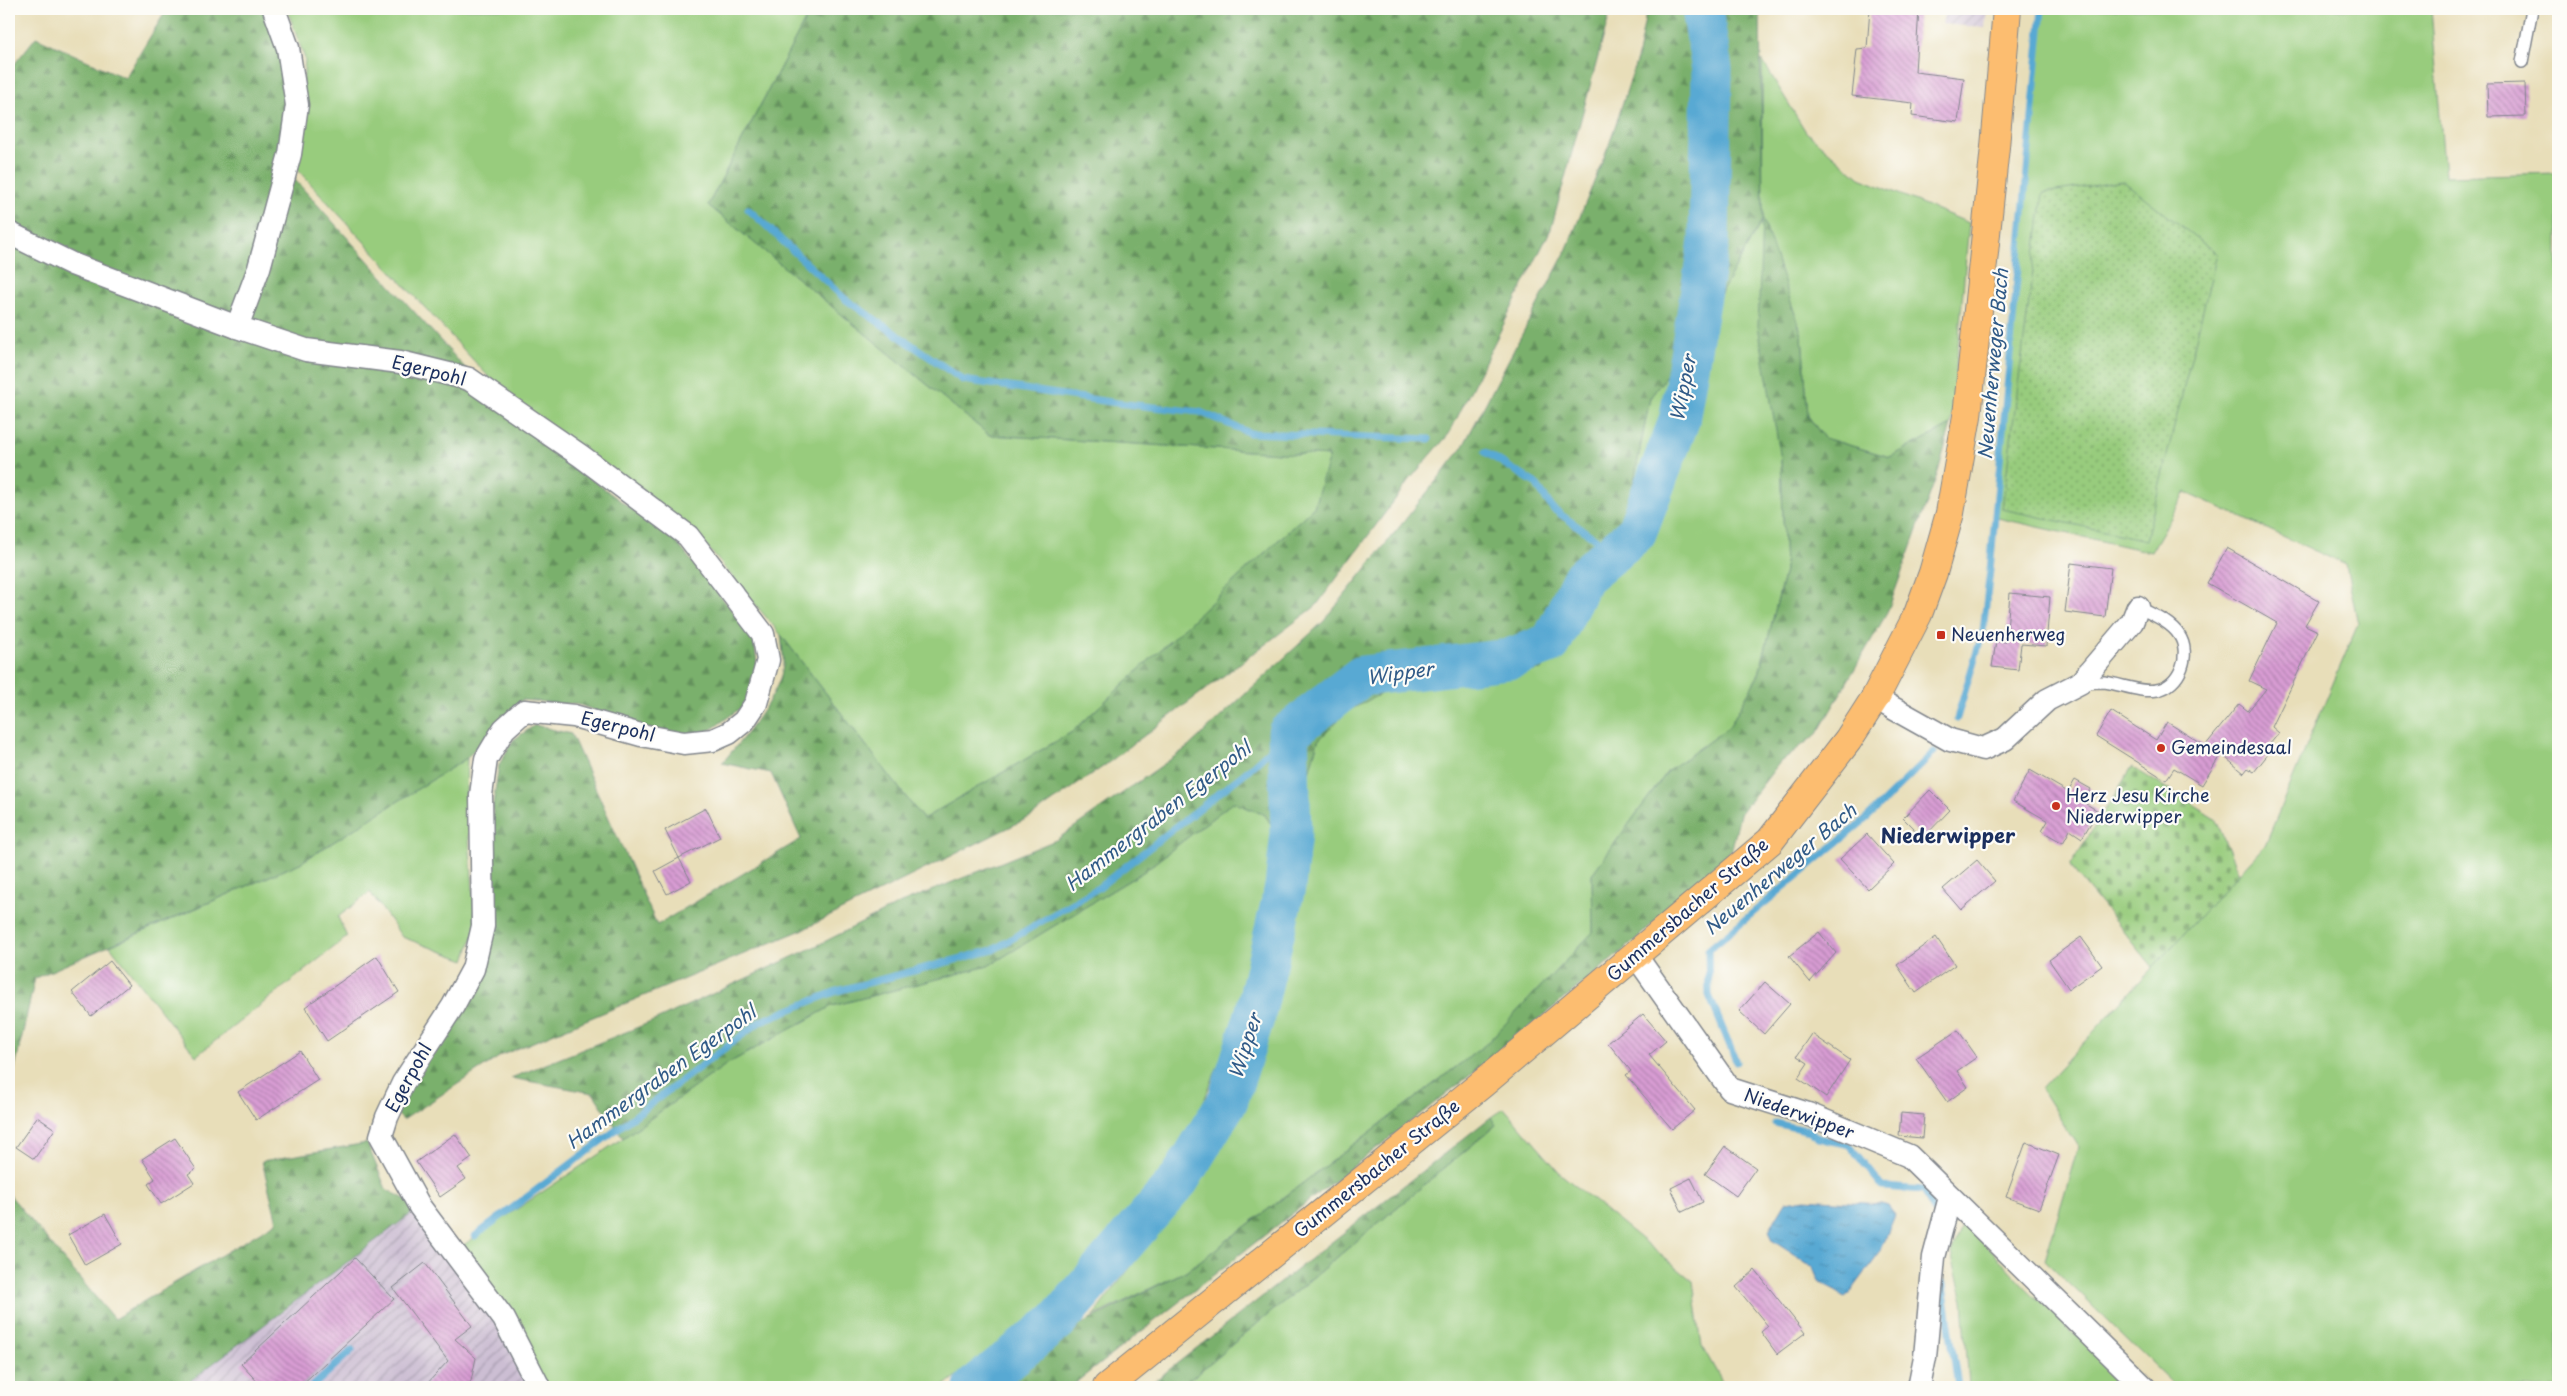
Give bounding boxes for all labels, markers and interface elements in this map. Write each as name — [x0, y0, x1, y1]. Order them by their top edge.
water label: Neuenherweger Bach — [1970, 266, 2014, 461]
street label: Egerpohl — [389, 347, 469, 392]
water label: Wipper — [1662, 350, 1703, 423]
place label: Neuenherweg — [1951, 620, 2066, 647]
marker: Neuenherweg — [1935, 629, 1947, 641]
water label: Wipper — [1365, 653, 1437, 690]
street label: Egerpohl — [578, 703, 658, 748]
water label: Hammergraben Egerpohl — [1059, 732, 1258, 897]
place label: Gemeindesaal — [2171, 733, 2292, 760]
marker: Gemeindesaal — [2155, 742, 2167, 754]
place label: Herz Jesu Kirche Niederwipper — [2066, 781, 2209, 829]
water label: Neuenherweger Bach — [1697, 795, 1862, 941]
marker: Herz Jesu Kirche Niederwipper — [2050, 800, 2062, 812]
district label: Niederwipper — [1881, 820, 2016, 850]
street label: Gummersbacher Straße — [1600, 831, 1774, 987]
water label: Hammergraben Egerpohl — [560, 996, 763, 1155]
water label: Wipper — [1220, 1008, 1268, 1082]
street label: Egerpohl — [378, 1038, 438, 1117]
street label: Niederwipper — [1741, 1080, 1859, 1145]
street label: Gummersbacher Straße — [1287, 1092, 1465, 1243]

